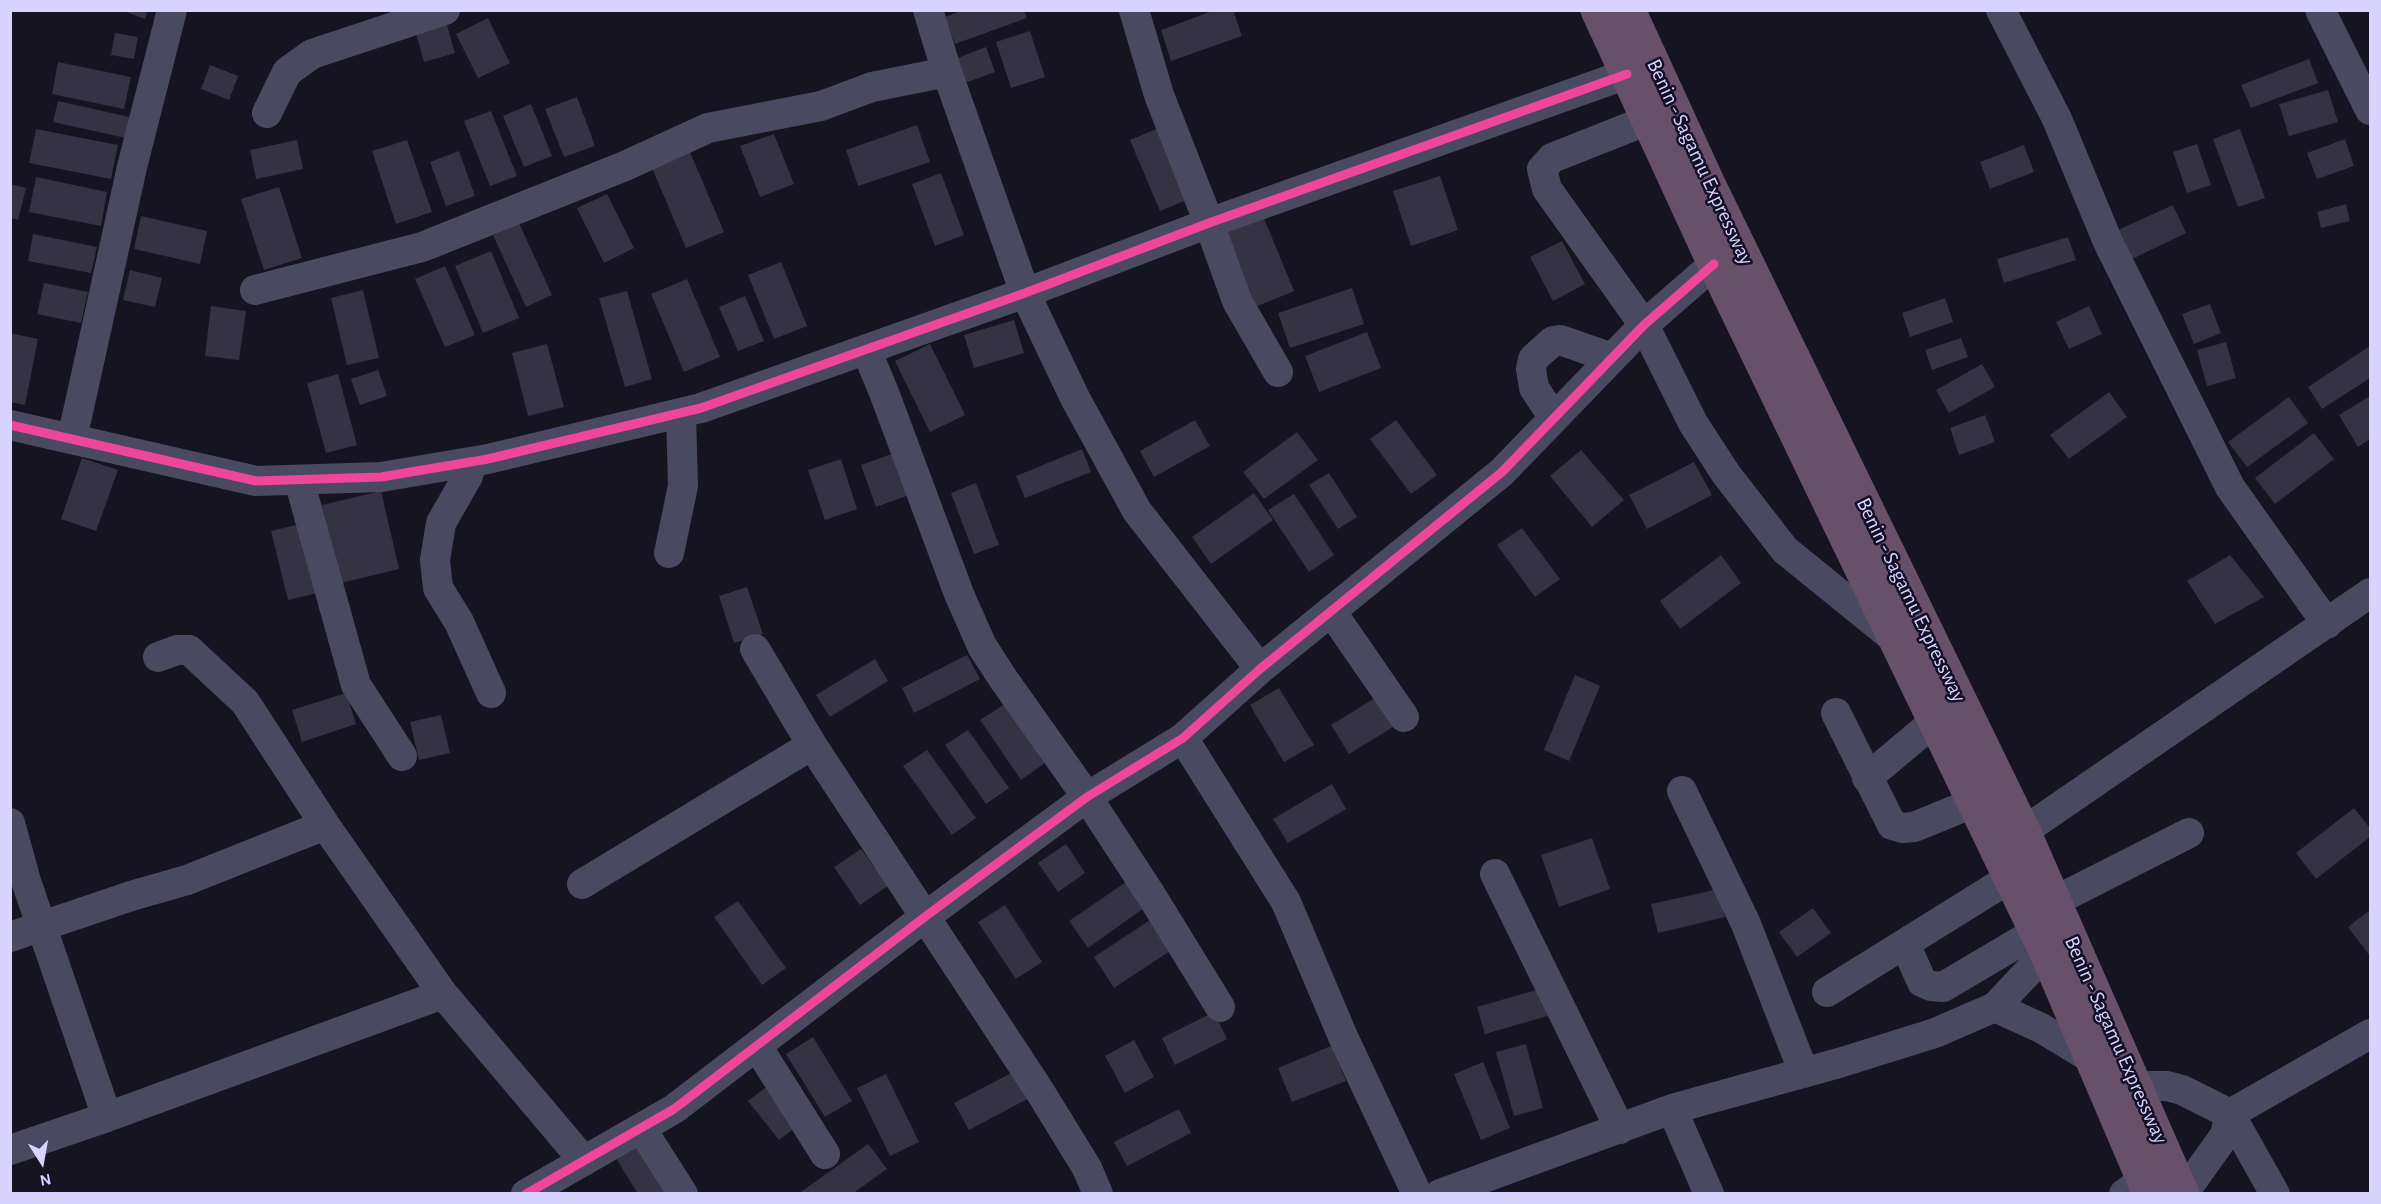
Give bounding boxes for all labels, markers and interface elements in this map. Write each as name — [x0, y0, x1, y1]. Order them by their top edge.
street label: Benin - Sagamu Expressway — [1641, 55, 1759, 269]
street label: Benin - Sagamu Expressway — [1850, 494, 1972, 706]
street label: Benin - Sagamu Expressway — [2059, 932, 2173, 1148]
north arrow — [12, 1132, 72, 1192]
text: N — [38, 1171, 52, 1189]

